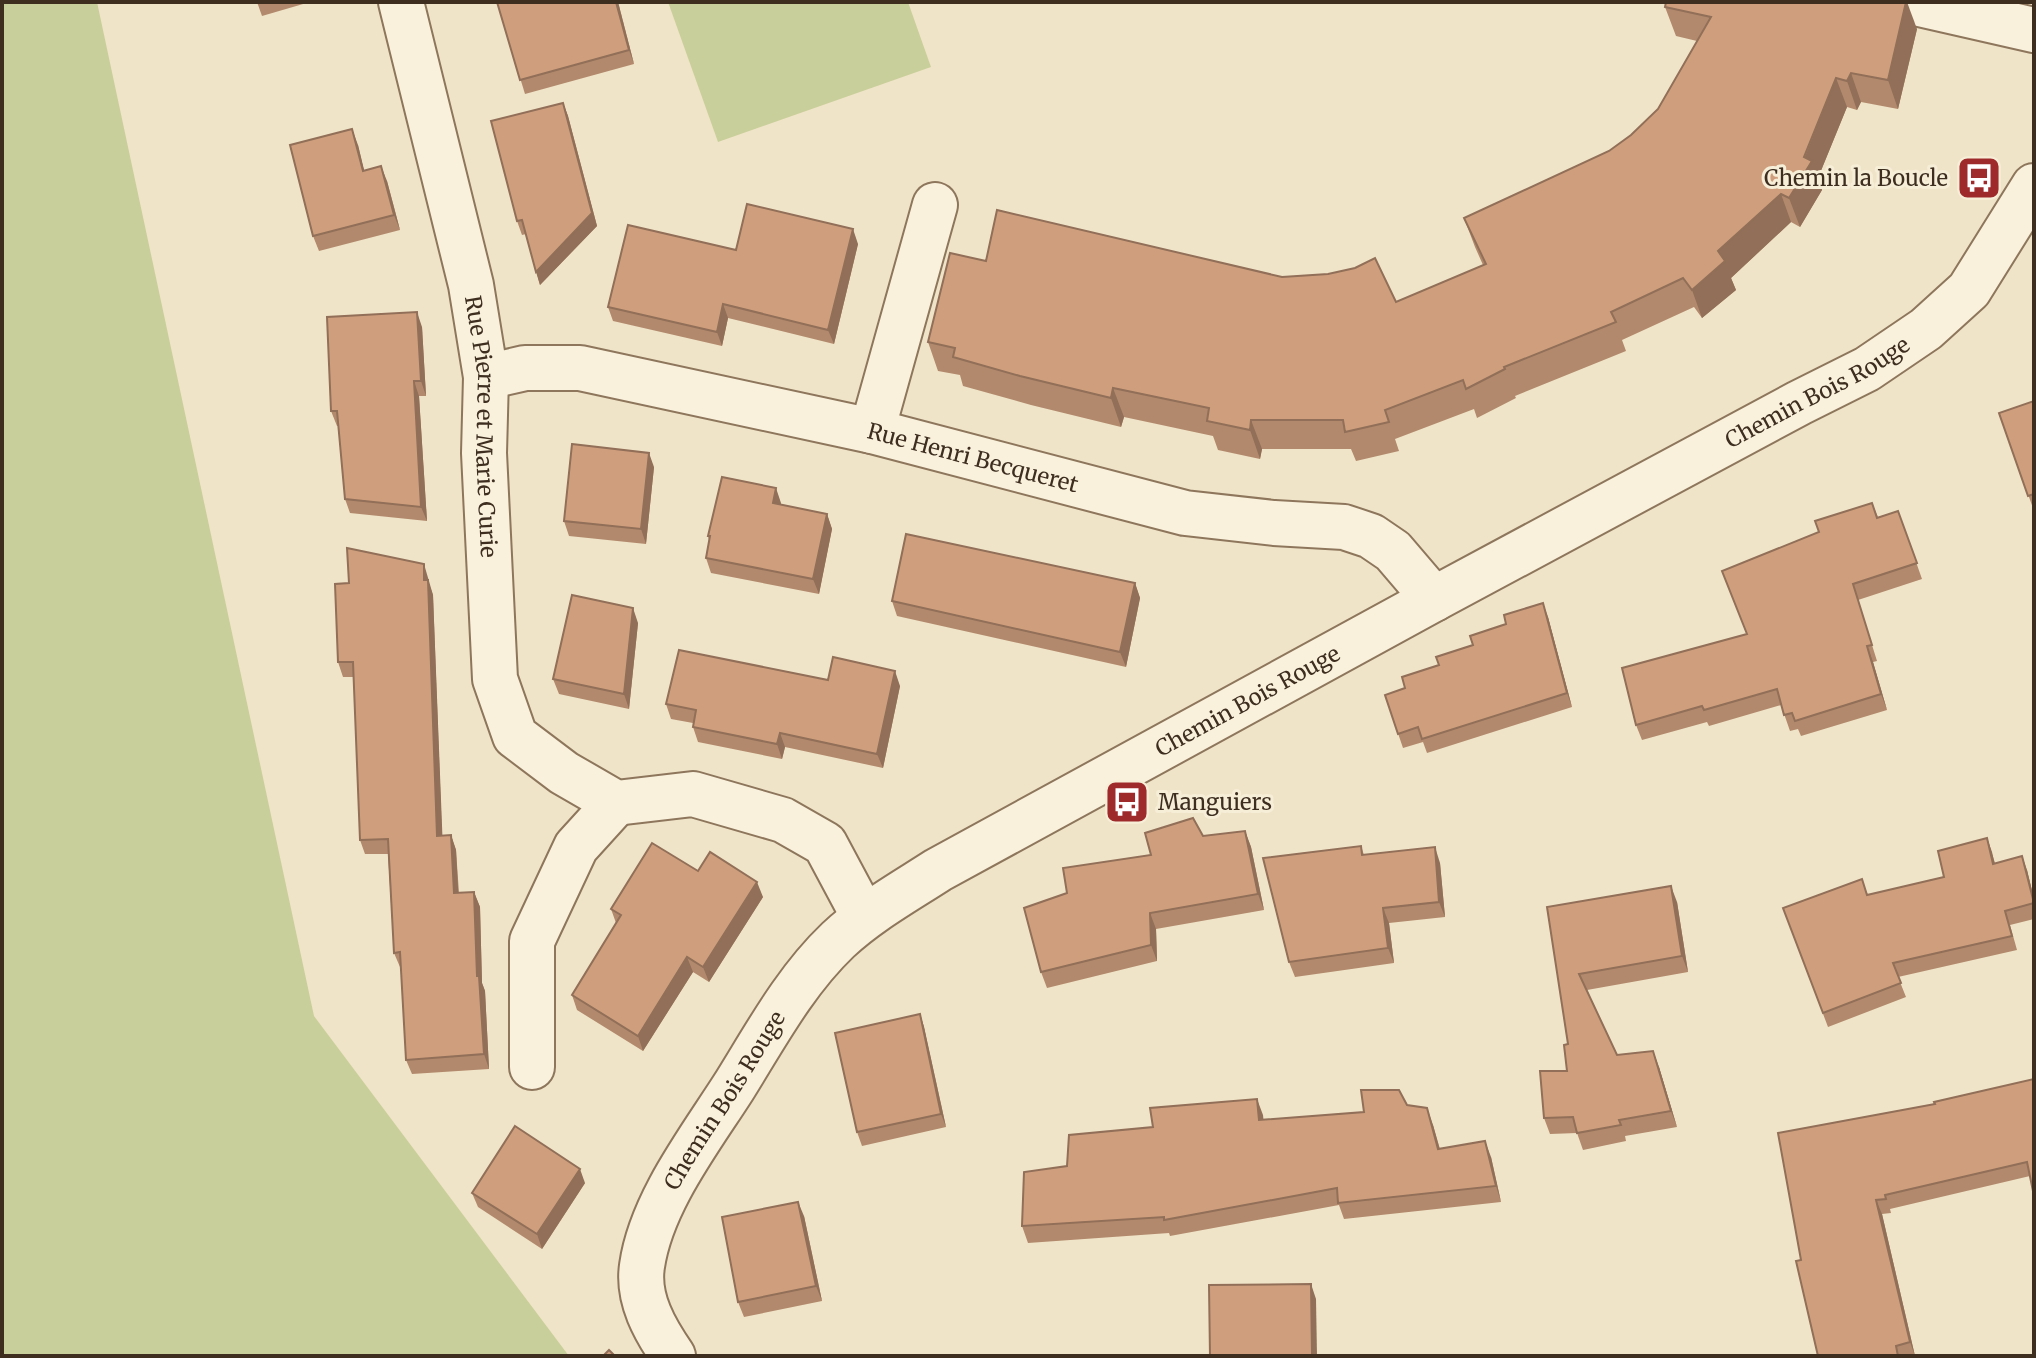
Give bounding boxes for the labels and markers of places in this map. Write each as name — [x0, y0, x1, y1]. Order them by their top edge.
bus stop icon: Chemin la Boucle — [1955, 154, 2003, 202]
place label: Chemin la Boucle — [1764, 164, 1948, 192]
bus stop icon: Manguiers — [1103, 778, 1151, 826]
place label: Manguiers — [1158, 788, 1272, 816]

